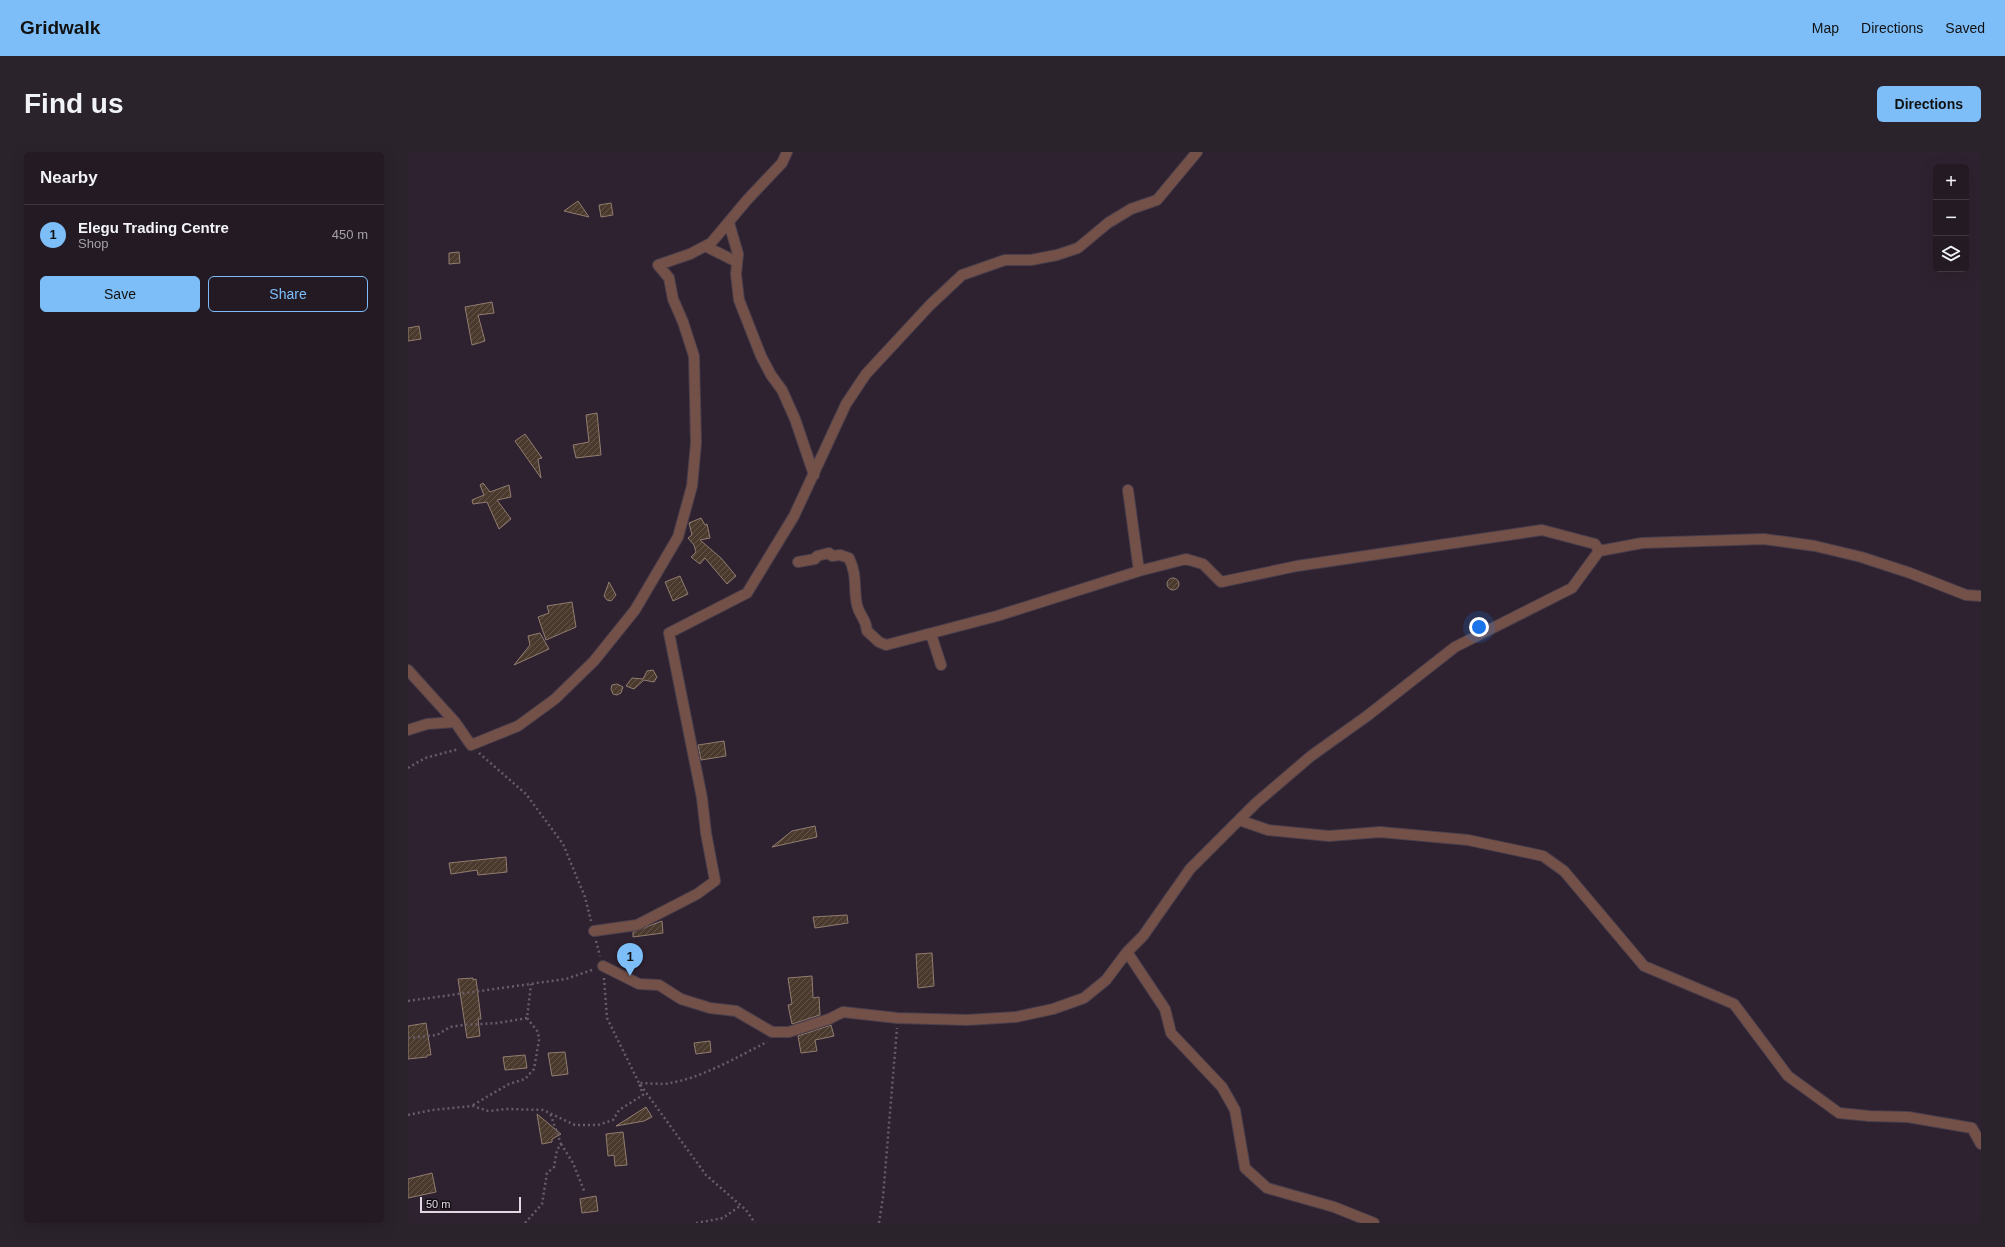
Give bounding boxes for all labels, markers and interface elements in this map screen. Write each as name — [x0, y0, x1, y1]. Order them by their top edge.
text: Gridwalk — [20, 17, 100, 38]
text: Map — [1812, 20, 1839, 36]
text: Directions — [1861, 20, 1923, 36]
text: Saved — [1945, 20, 1985, 36]
button: Directions — [1877, 86, 1981, 122]
text: Find us — [24, 88, 124, 119]
map controls — [1933, 164, 1969, 272]
button: + — [1933, 164, 1969, 200]
text: Nearby — [40, 168, 98, 187]
button: − — [1933, 200, 1969, 236]
text: Elegu Trading Centre — [78, 219, 229, 236]
text: 1 — [49, 227, 57, 242]
text: 450 m — [332, 227, 368, 242]
text: Shop — [78, 236, 108, 251]
button: layers — [1933, 236, 1969, 272]
button: Save — [40, 276, 200, 312]
button: Share — [208, 276, 368, 312]
your location — [1469, 617, 1489, 637]
pin: 1 — [617, 943, 643, 976]
scale bar — [420, 1195, 521, 1214]
text: 50 m — [426, 1198, 450, 1210]

